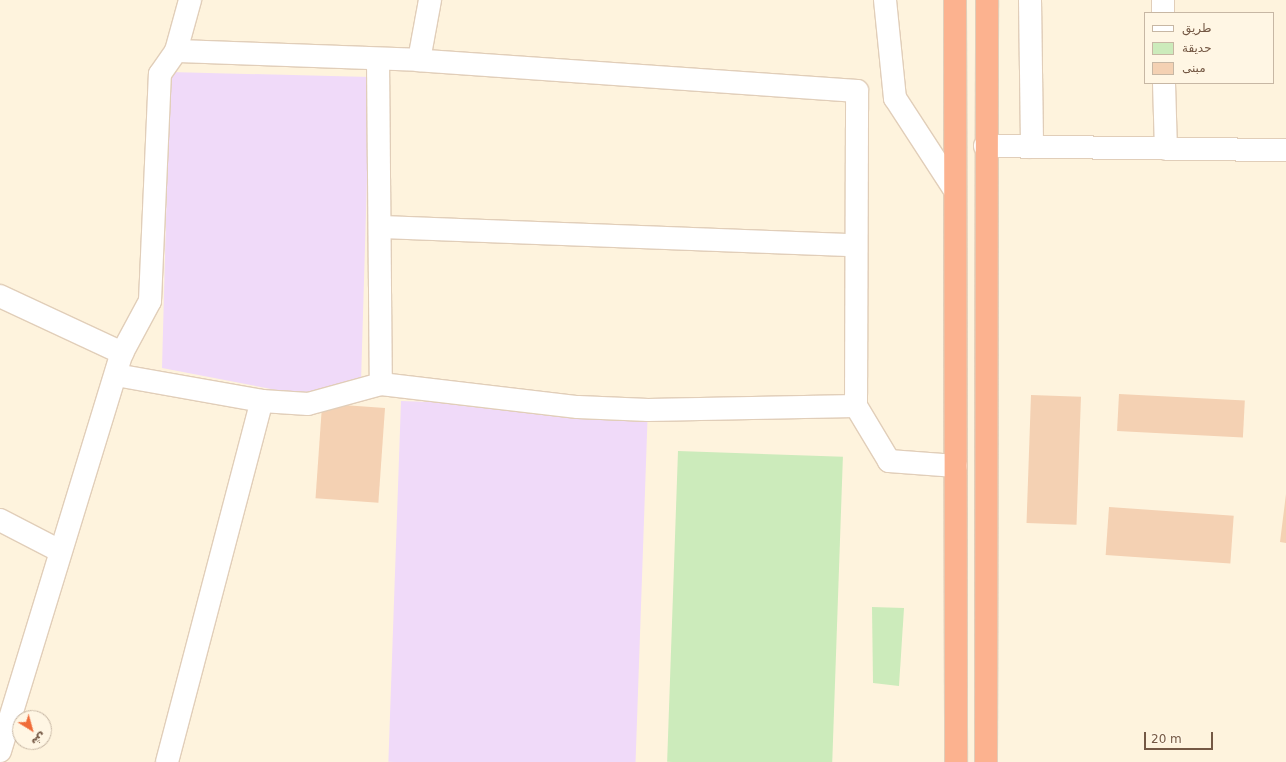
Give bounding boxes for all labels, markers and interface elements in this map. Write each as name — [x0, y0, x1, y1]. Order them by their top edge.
legend — [1144, 12, 1274, 84]
text: طريق — [1182, 21, 1212, 35]
text: حديقة — [1182, 41, 1212, 55]
text: مبنى — [1182, 61, 1206, 75]
north arrow — [12, 710, 52, 750]
scale bar — [1146, 724, 1215, 750]
text: ش — [29, 729, 49, 749]
text: 20 m — [1151, 732, 1182, 746]

